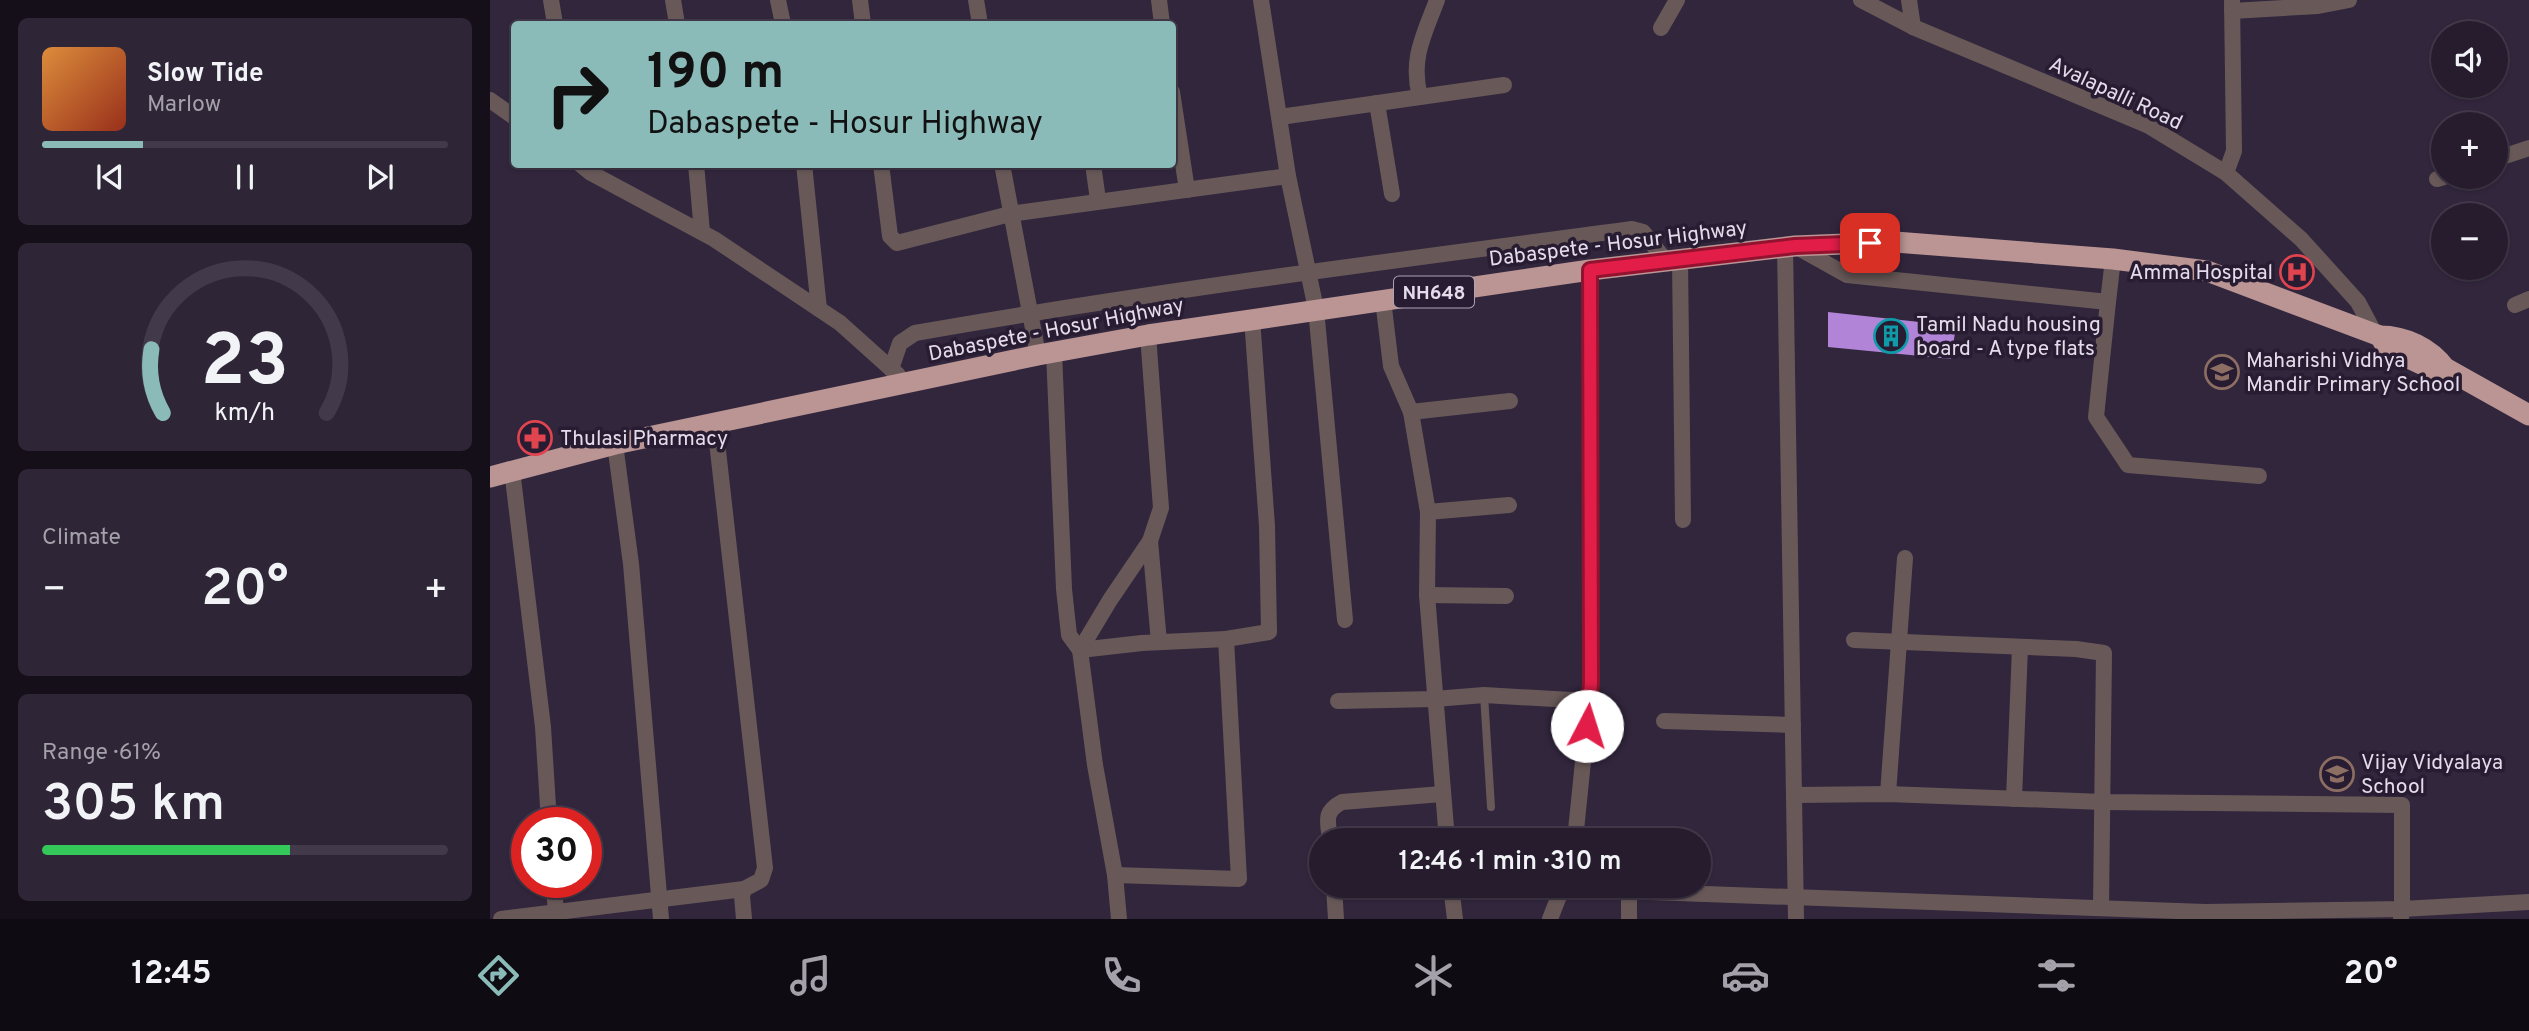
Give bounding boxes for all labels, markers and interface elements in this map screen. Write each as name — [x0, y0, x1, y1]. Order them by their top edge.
map controls — [2431, 21, 2508, 280]
button: sound — [2431, 21, 2508, 98]
text: 190 m — [647, 44, 784, 106]
icon: right — [532, 49, 623, 140]
street label: Avalapalli Road — [2044, 52, 2187, 137]
text: Slow Tide — [147, 58, 264, 91]
text: Marlow — [147, 91, 221, 120]
text: Dabaspete - Hosur Highway — [647, 105, 1043, 145]
button: + — [2431, 112, 2508, 189]
icon: previous — [91, 158, 129, 196]
icon: pause — [226, 158, 264, 196]
icon: next — [361, 158, 399, 196]
button: − — [2431, 203, 2508, 280]
pin — [1840, 213, 1900, 273]
street label: Dabaspete - Hosur Highway — [1488, 215, 1749, 274]
icon: arrive — [1851, 224, 1889, 262]
hospital icon: Amma Hospital — [2278, 253, 2316, 291]
place label: Amma Hospital — [2129, 260, 2273, 287]
road number: NH648 — [1394, 276, 1474, 308]
street label: Dabaspete - Hosur Highway — [926, 292, 1186, 369]
place label: Tamil Nadu housing board - A type flats — [1916, 312, 2101, 363]
building icon: Tamil Nadu housing board - A type flats — [1872, 317, 1910, 355]
text: 23 — [201, 319, 289, 411]
place label: Maharishi Vidhya Mandir Primary School — [2246, 348, 2460, 399]
school or university icon: Maharishi Vidhya Mandir Primary School — [2203, 353, 2241, 391]
text: km/h — [215, 398, 275, 430]
pharmacy icon: Thulasi Pharmacy — [516, 419, 554, 457]
place label: Thulasi Pharmacy — [560, 426, 728, 453]
text: Climate — [42, 524, 121, 553]
text: 20° — [201, 558, 289, 624]
text: − — [42, 567, 67, 616]
text: + — [423, 567, 448, 616]
position arrow — [1550, 689, 1624, 763]
text: Range · 61% — [42, 739, 161, 768]
place label: Vijay Vidyalaya School — [2361, 750, 2503, 801]
school or university icon: Vijay Vidyalaya School — [2318, 755, 2356, 793]
text: 305 km — [42, 773, 225, 839]
speed limit sign: 30 — [511, 807, 602, 898]
text: 12:46 · 1 min · 310 m — [1399, 846, 1621, 879]
icon: directions — [474, 951, 523, 1000]
icon: music — [786, 951, 835, 1000]
icon: phone — [1097, 951, 1146, 1000]
icon: climate — [1409, 951, 1458, 1000]
icon: car — [1721, 951, 1770, 1000]
icon: filters — [2032, 951, 2081, 1000]
text: 12:45 — [131, 955, 212, 995]
text: 20° — [2344, 955, 2398, 995]

